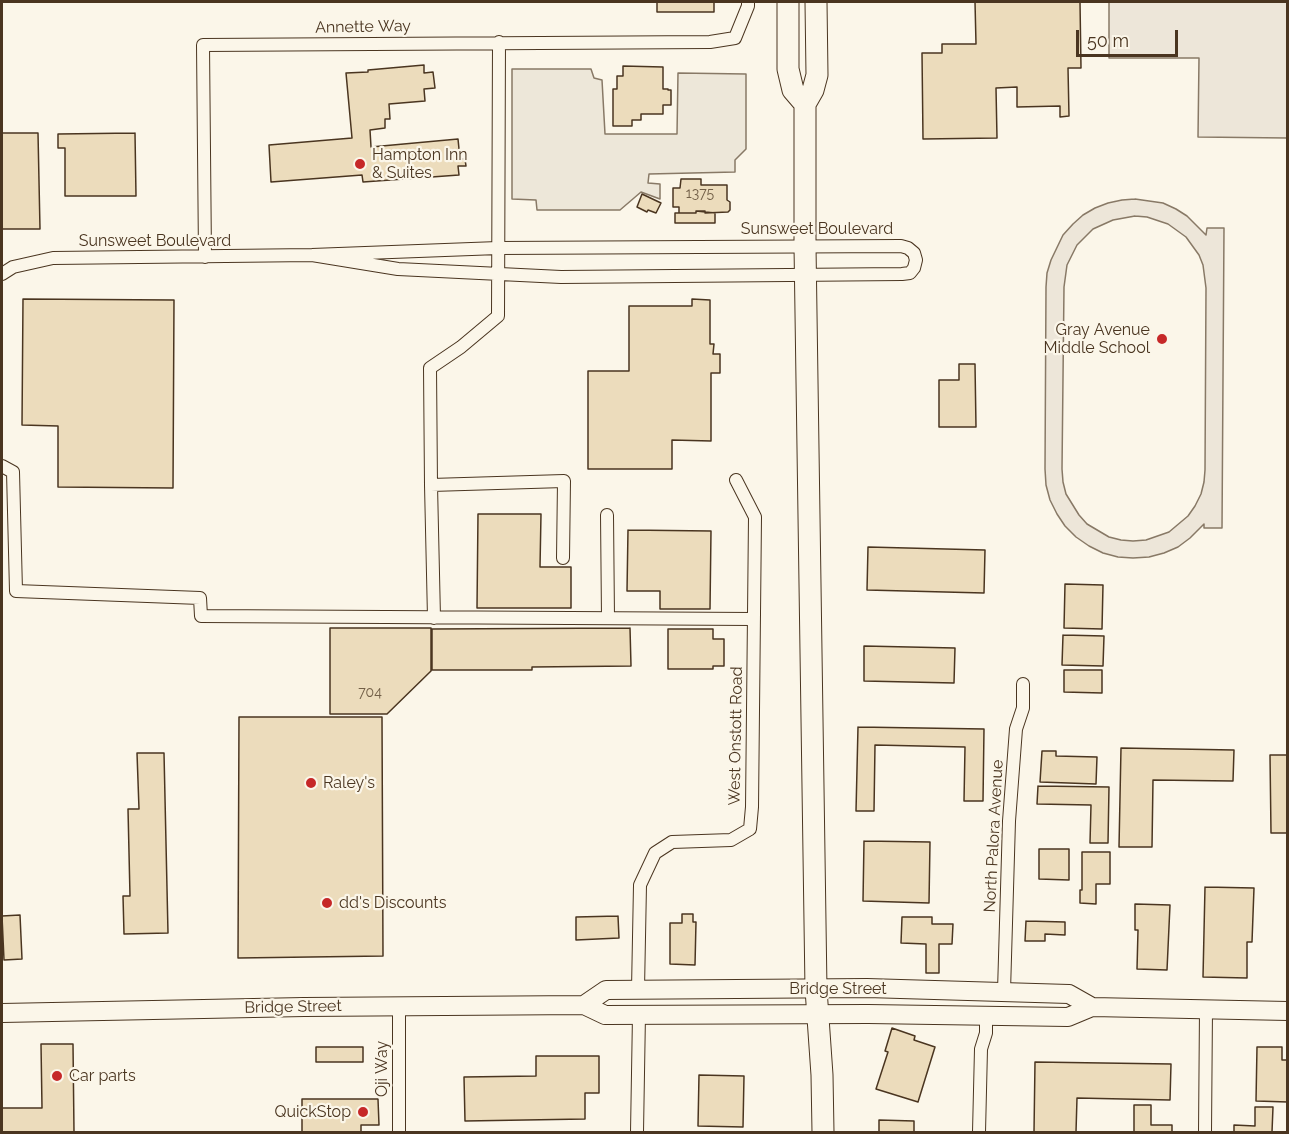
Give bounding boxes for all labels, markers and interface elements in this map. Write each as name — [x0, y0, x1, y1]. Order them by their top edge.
street label: Annette Way — [315, 17, 411, 37]
scale bar — [1079, 18, 1181, 56]
text: 50 m — [1087, 30, 1129, 51]
place label: Hampton Inn & Suites — [372, 145, 468, 183]
marker: Hampton Inn & Suites — [353, 157, 367, 171]
house number: 1375 — [686, 186, 714, 202]
street label: Sunsweet Boulevard — [741, 219, 893, 239]
street label: Sunsweet Boulevard — [79, 231, 231, 251]
place label: Gray Avenue Middle School — [1044, 320, 1150, 358]
marker: Gray Avenue Middle School — [1155, 332, 1169, 346]
street label: West Onstott Road — [725, 666, 747, 806]
house number: 704 — [358, 685, 382, 701]
street label: North Palora Avenue — [980, 759, 1008, 913]
place label: Raley's — [323, 773, 375, 793]
marker: Raley's — [304, 776, 318, 790]
place label: dd's Discounts — [339, 893, 446, 913]
marker: dd's Discounts — [320, 896, 334, 910]
street label: Bridge Street — [789, 979, 887, 999]
street label: Bridge Street — [244, 997, 342, 1017]
street label: Oji Way — [372, 1041, 392, 1097]
place label: Car parts — [69, 1066, 136, 1086]
marker: Car parts — [50, 1069, 64, 1083]
place label: QuickStop — [275, 1102, 351, 1122]
marker: QuickStop — [356, 1105, 370, 1119]

